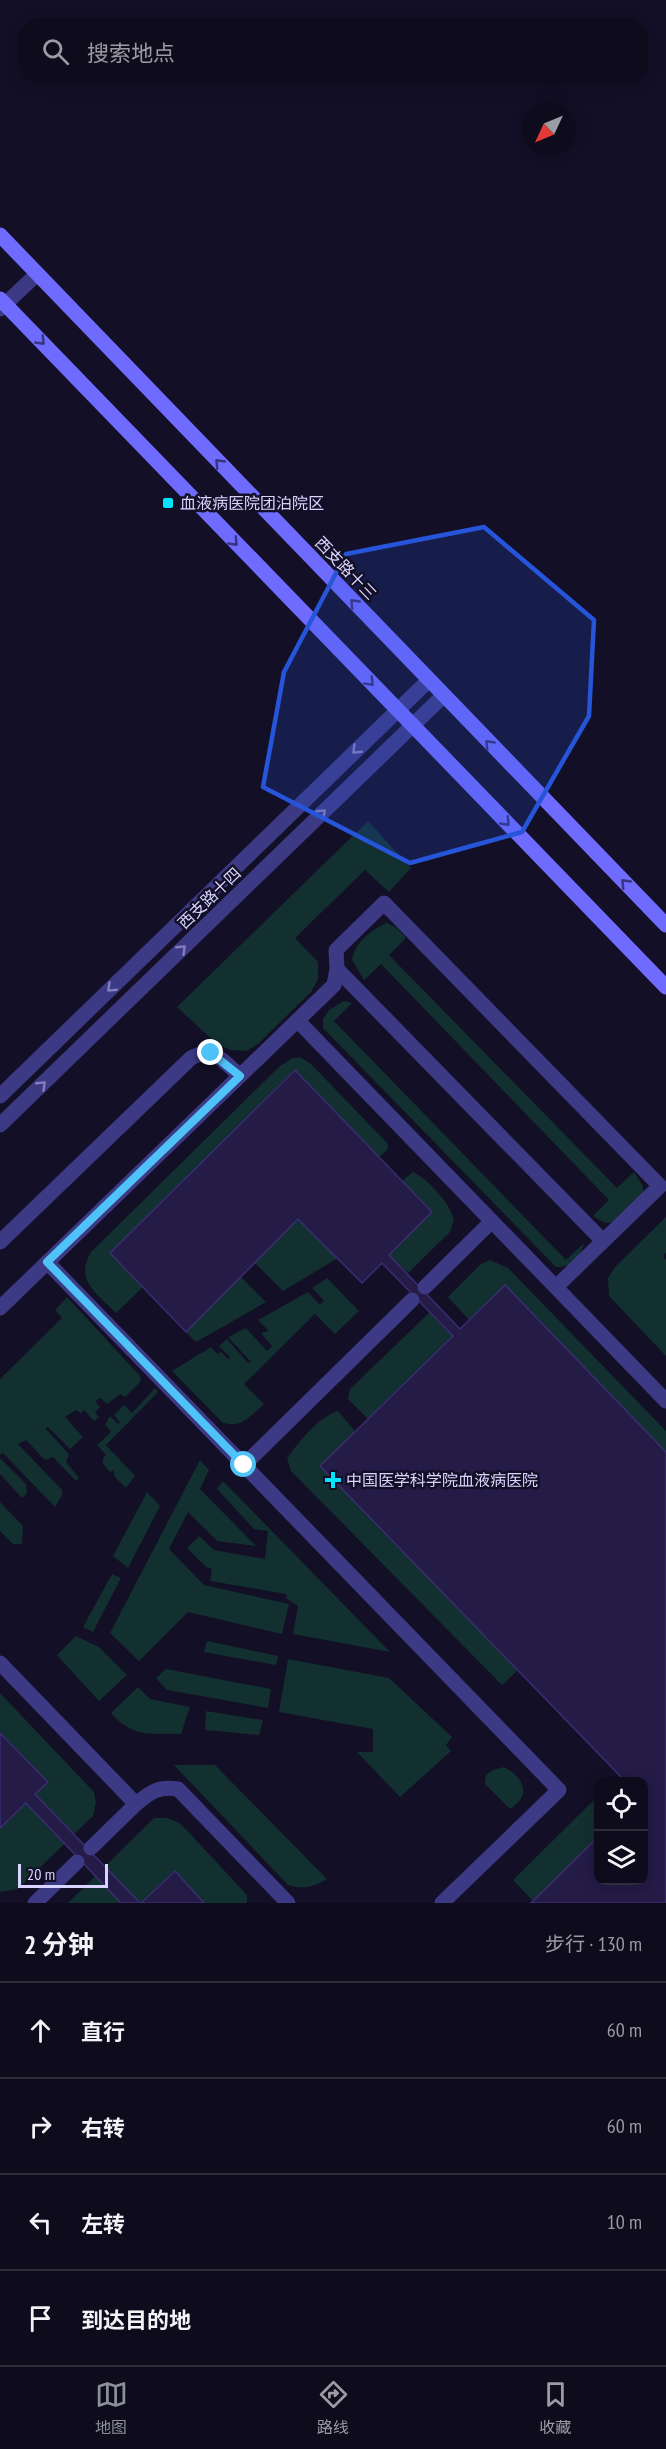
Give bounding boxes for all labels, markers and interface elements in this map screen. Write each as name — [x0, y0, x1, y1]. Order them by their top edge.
search box — [18, 18, 648, 84]
icon: search — [39, 35, 72, 68]
text: 搜索地点 — [87, 39, 175, 67]
north arrow — [522, 102, 576, 156]
one-way arrow — [33, 334, 44, 345]
one-way arrow — [215, 459, 226, 469]
place label: 血液病医院团泊院区 — [180, 493, 324, 513]
marker: 血液病医院团泊院区 — [161, 496, 175, 510]
street label: 西支路十三 — [311, 532, 381, 604]
one-way arrow — [227, 534, 238, 545]
one-way arrow — [351, 599, 362, 610]
one-way arrow — [363, 676, 374, 686]
one-way arrow — [486, 740, 497, 751]
one-way arrow — [353, 743, 363, 754]
one-way arrow — [315, 810, 326, 821]
one-way arrow — [498, 815, 509, 826]
street label: 西支路十四 — [173, 863, 245, 933]
one-way arrow — [622, 880, 633, 891]
one-way arrow — [175, 945, 186, 956]
one-way arrow — [107, 981, 117, 992]
route end — [197, 1039, 223, 1065]
one-way arrow — [35, 1081, 46, 1092]
route start — [230, 1451, 256, 1477]
place label: 中国医学科学院血液病医院 — [346, 1470, 538, 1490]
marker: 中国医学科学院血液病医院 — [324, 1471, 342, 1489]
map controls — [594, 1777, 648, 1885]
button: locate — [594, 1777, 648, 1831]
button: layers — [594, 1831, 648, 1885]
scale bar — [18, 1861, 108, 1888]
text: 20 m — [27, 1864, 55, 1884]
text: 2 分钟 — [24, 1928, 94, 1961]
text: 步行 · 130 m — [545, 1931, 642, 1957]
icon: ahead — [24, 2014, 57, 2047]
text: 60 m — [607, 2017, 642, 2043]
text: 直行 — [81, 2018, 125, 2046]
icon: right — [24, 2110, 57, 2143]
text: 60 m — [607, 2113, 642, 2139]
text: 右转 — [81, 2114, 125, 2142]
icon: left — [24, 2206, 57, 2239]
text: 10 m — [607, 2209, 642, 2235]
text: 左转 — [81, 2210, 125, 2238]
icon: arrive — [24, 2302, 57, 2335]
text: 到达目的地 — [81, 2306, 191, 2334]
tab: 地图 — [95, 2378, 128, 2438]
tab: 路线 — [317, 2378, 350, 2438]
tab: 收藏 — [539, 2378, 572, 2438]

